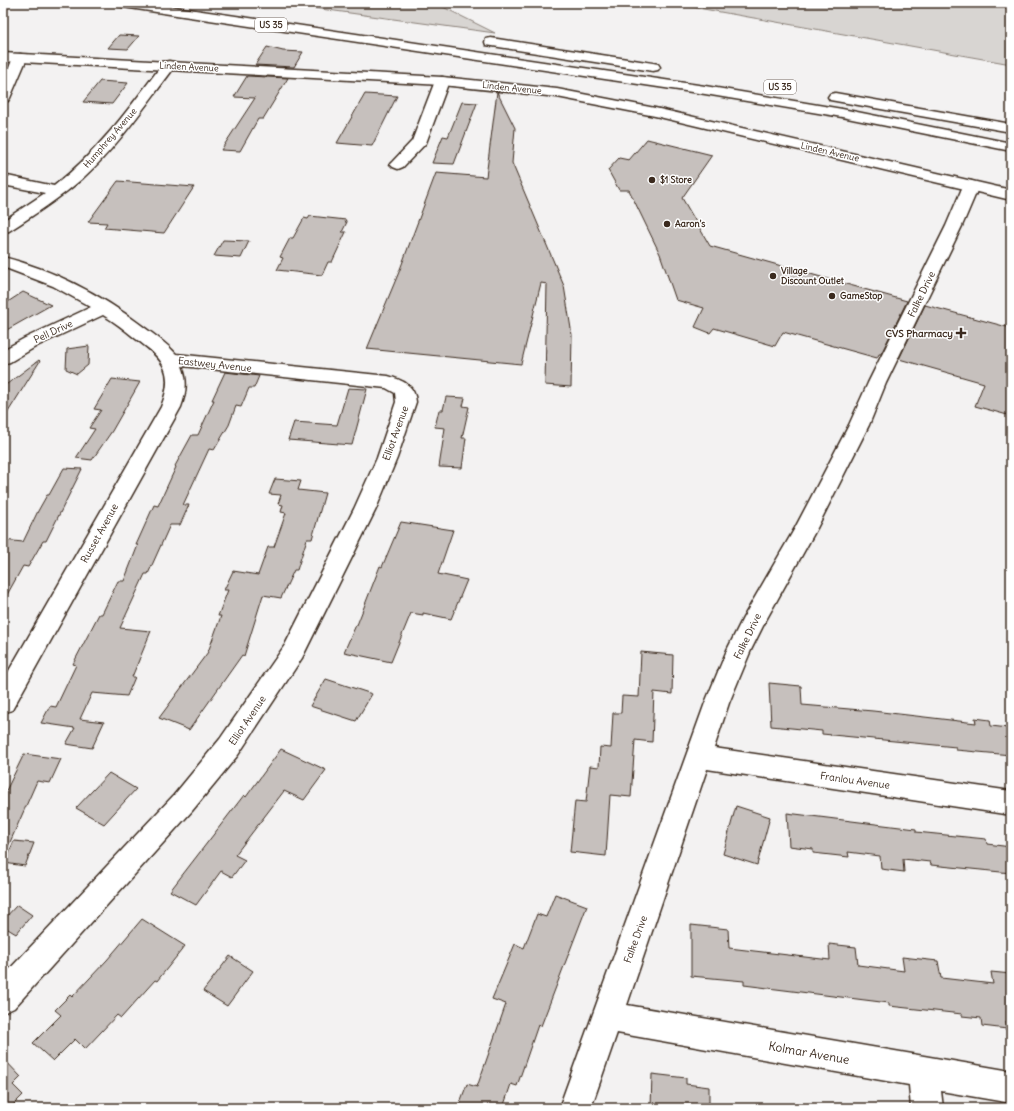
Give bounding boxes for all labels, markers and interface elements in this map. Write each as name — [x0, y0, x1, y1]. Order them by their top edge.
road number: US 35 — [255, 18, 287, 32]
street label: Linden Avenue — [159, 59, 219, 74]
street label: Linden Avenue — [482, 79, 542, 96]
road number: US 35 — [764, 80, 796, 94]
street label: Humphrey Avenue — [81, 105, 139, 170]
street label: Linden Avenue — [800, 139, 861, 164]
place label: $1 Store — [660, 174, 692, 185]
marker: $1 Store — [647, 175, 657, 185]
place label: Aaron's — [675, 218, 705, 229]
marker: Aaron's — [662, 219, 672, 229]
place label: Village Discount Outlet — [781, 265, 845, 286]
street label: Falke Drive — [905, 269, 938, 319]
marker: Village Discount Outlet — [768, 271, 778, 281]
place label: GameStop — [840, 290, 882, 302]
marker: GameStop — [827, 291, 837, 301]
street label: Pell Drive — [32, 317, 75, 346]
place label: CVS Pharmacy — [885, 327, 953, 340]
marker: CVS Pharmacy — [956, 328, 966, 338]
street label: Eastwey Avenue — [177, 354, 253, 375]
street label: Elliot Avenue — [380, 404, 411, 462]
street label: Russet Avenue — [78, 501, 121, 565]
street label: Falke Drive — [731, 611, 764, 661]
street label: Elliot Avenue — [226, 693, 269, 748]
street label: Franlou Avenue — [819, 769, 891, 792]
street label: Falke Drive — [621, 914, 650, 965]
street label: Kolmar Avenue — [767, 1038, 851, 1067]

